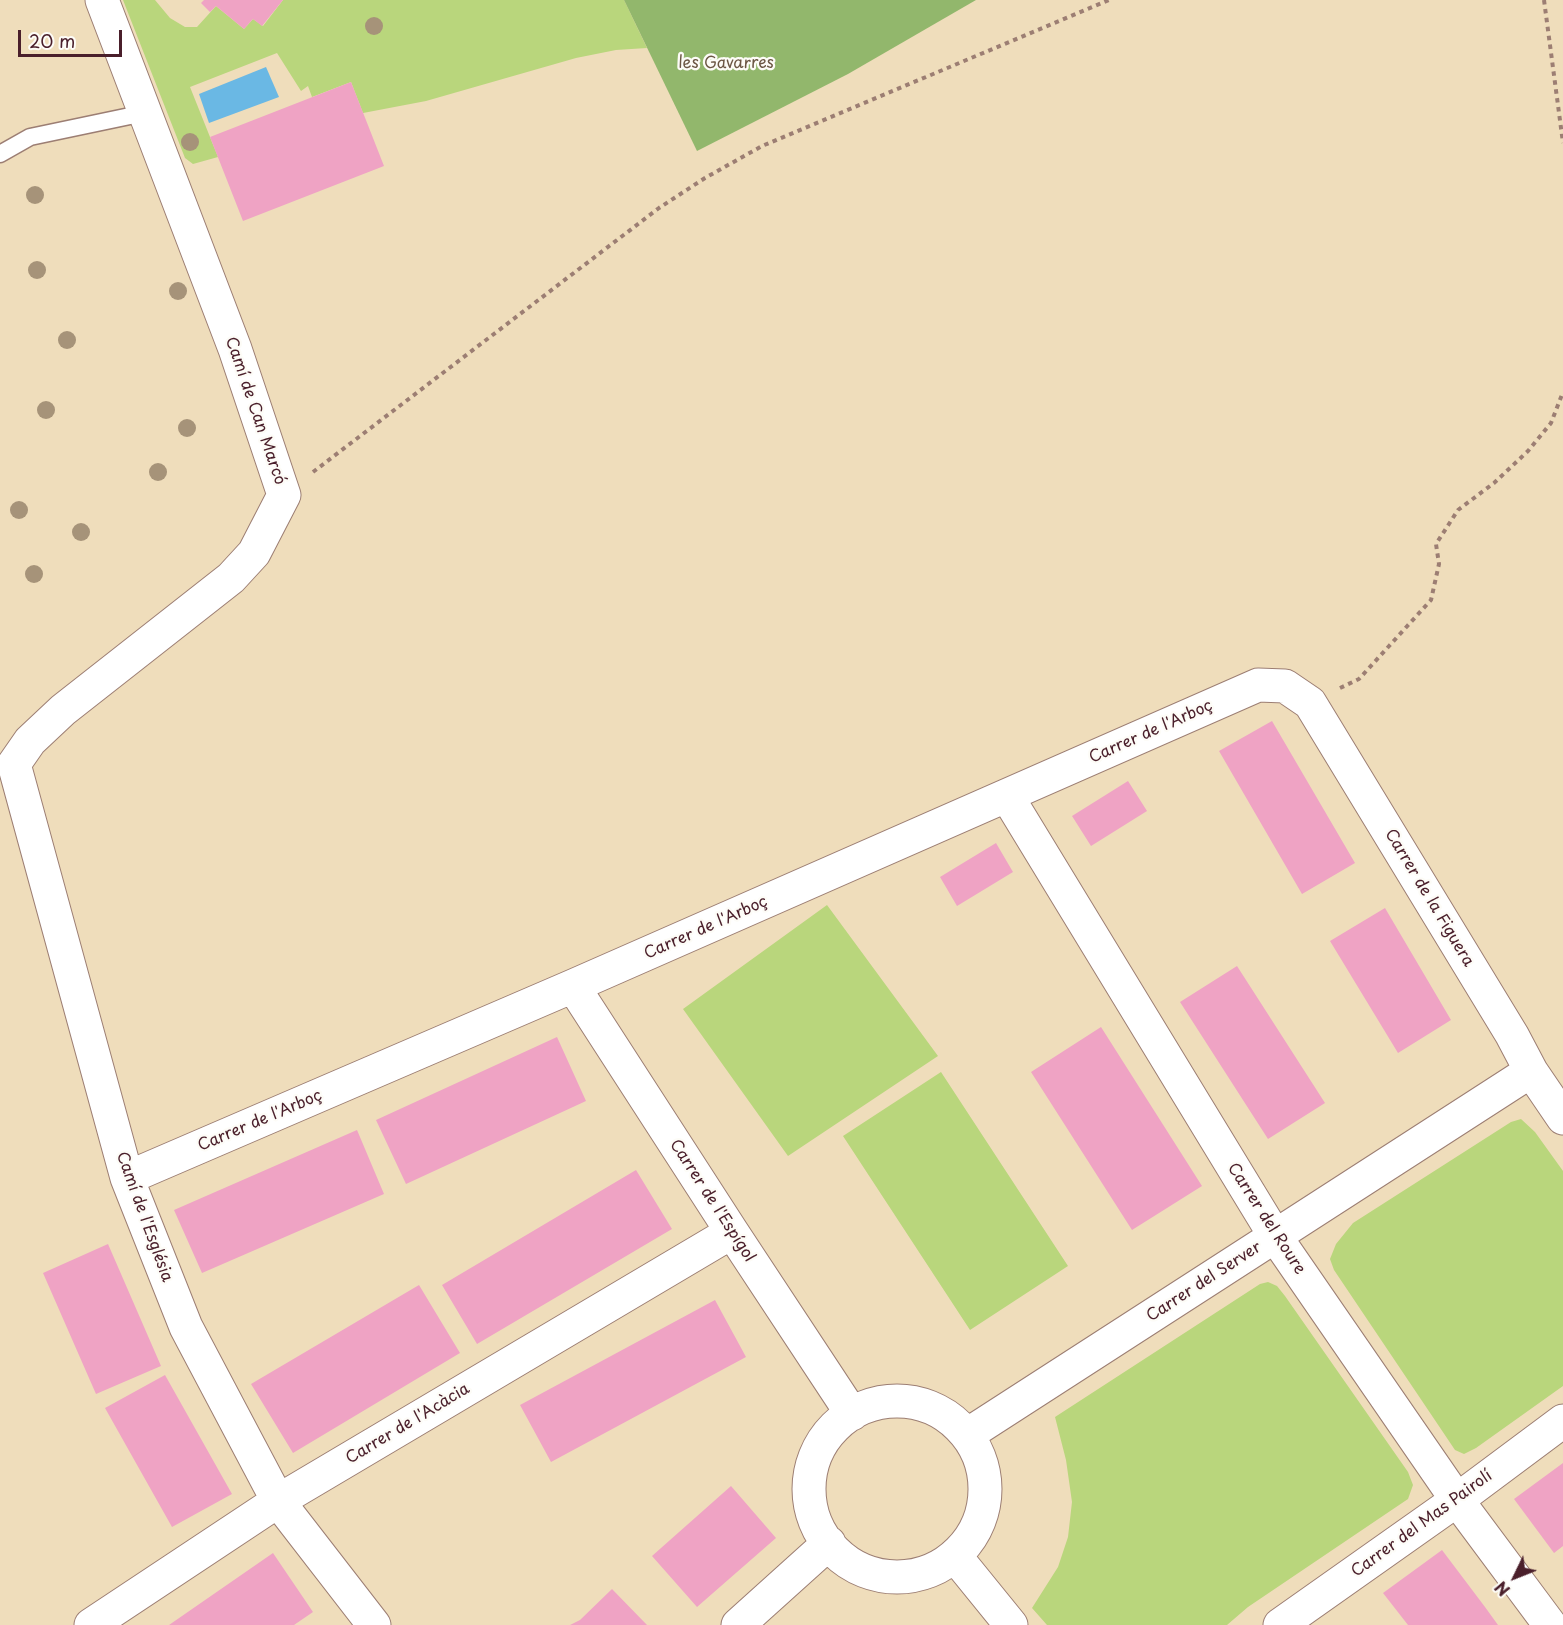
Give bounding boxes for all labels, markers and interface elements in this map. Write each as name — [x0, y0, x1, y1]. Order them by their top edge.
scale bar — [21, 18, 124, 56]
text: 20 m — [29, 27, 75, 54]
park label: les Gavarres — [678, 54, 774, 74]
street label: Camí de Can Marcó — [221, 335, 289, 487]
street label: Carrer de l'Arboç — [1086, 696, 1216, 768]
street label: Carrer de la Figuera — [1380, 826, 1478, 970]
street label: Carrer de l'Arboç — [641, 892, 771, 964]
street label: Carrer de l'Arboç — [195, 1086, 325, 1156]
street label: Carrer de l'Espígol — [665, 1136, 759, 1266]
street label: Camí de l'Església — [111, 1149, 177, 1285]
street label: Carrer del Roure — [1223, 1160, 1309, 1278]
street label: Carrer del Server — [1143, 1238, 1265, 1326]
street label: Carrer de l'Acàcia — [343, 1379, 473, 1469]
street label: Carrer del Mas Pairolí — [1348, 1466, 1496, 1582]
north arrow — [1485, 1547, 1545, 1607]
text: N — [1489, 1576, 1515, 1602]

